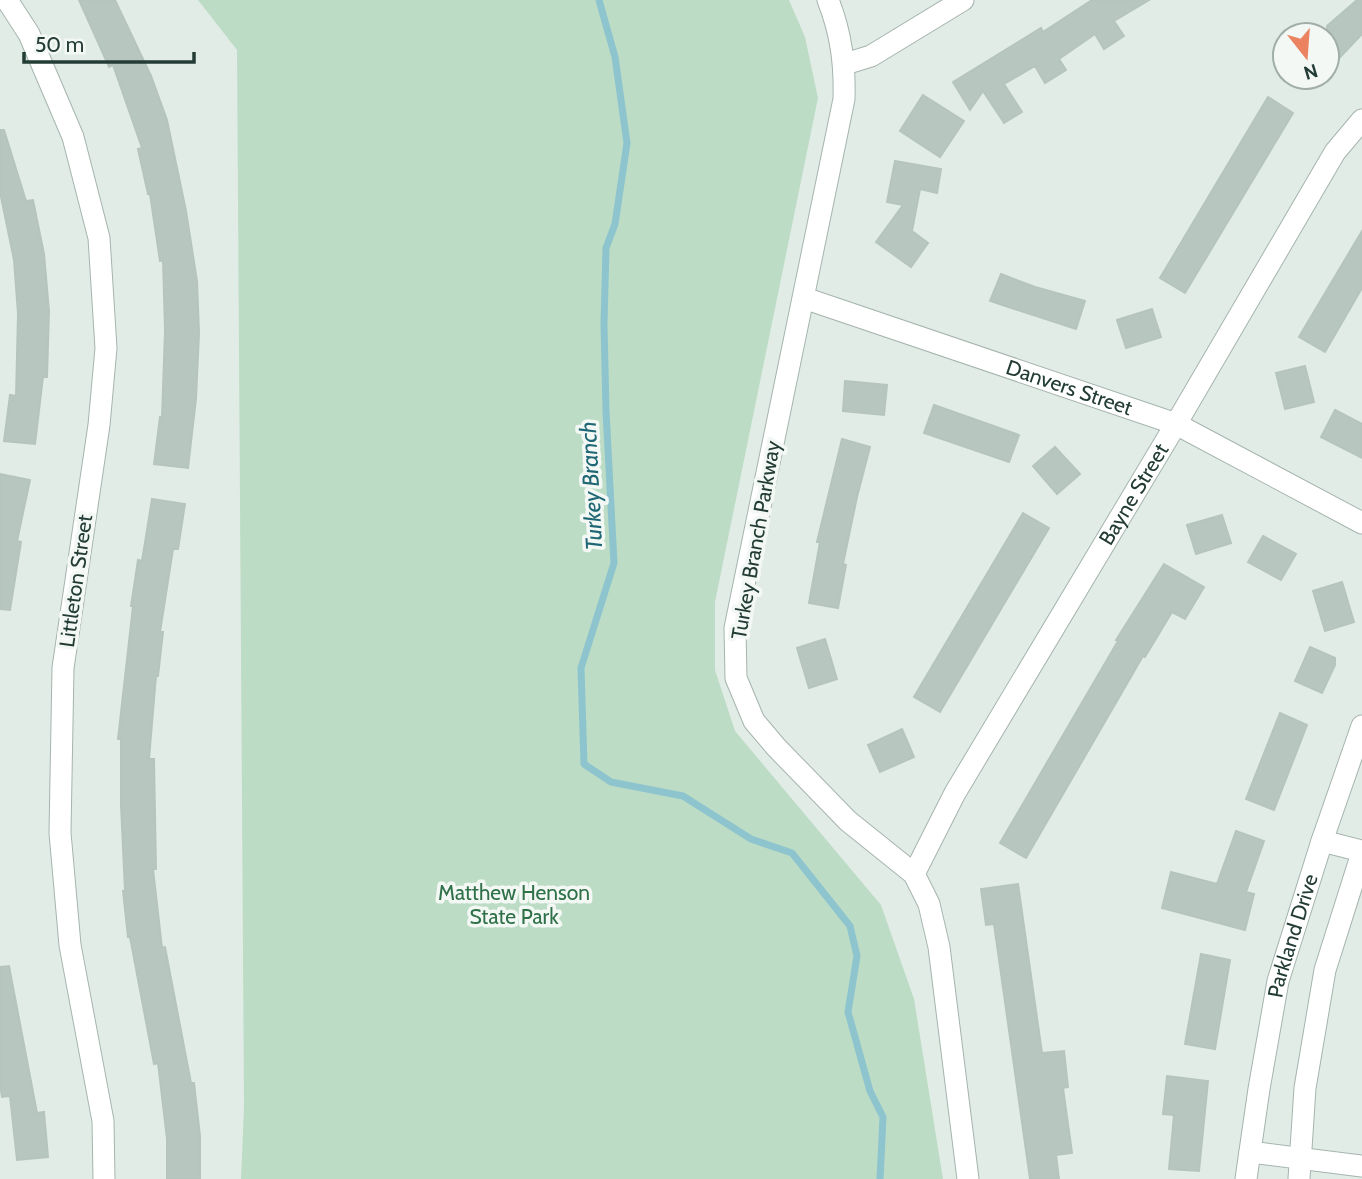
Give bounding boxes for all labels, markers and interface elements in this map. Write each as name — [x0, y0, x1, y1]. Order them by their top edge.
scale bar — [24, 21, 194, 65]
north arrow — [1271, 21, 1341, 91]
text: 50 m — [35, 32, 84, 57]
text: N — [1301, 59, 1321, 85]
street label: Danvers Street — [1003, 354, 1136, 420]
water label: Turkey Branch — [574, 421, 608, 551]
street label: Turkey Branch Parkway — [726, 438, 785, 641]
street label: Bayne Street — [1093, 439, 1174, 549]
street label: Littleton Street — [54, 513, 97, 649]
street label: Parkland Drive — [1262, 870, 1323, 1000]
park label: Matthew Henson State Park — [438, 880, 590, 929]

